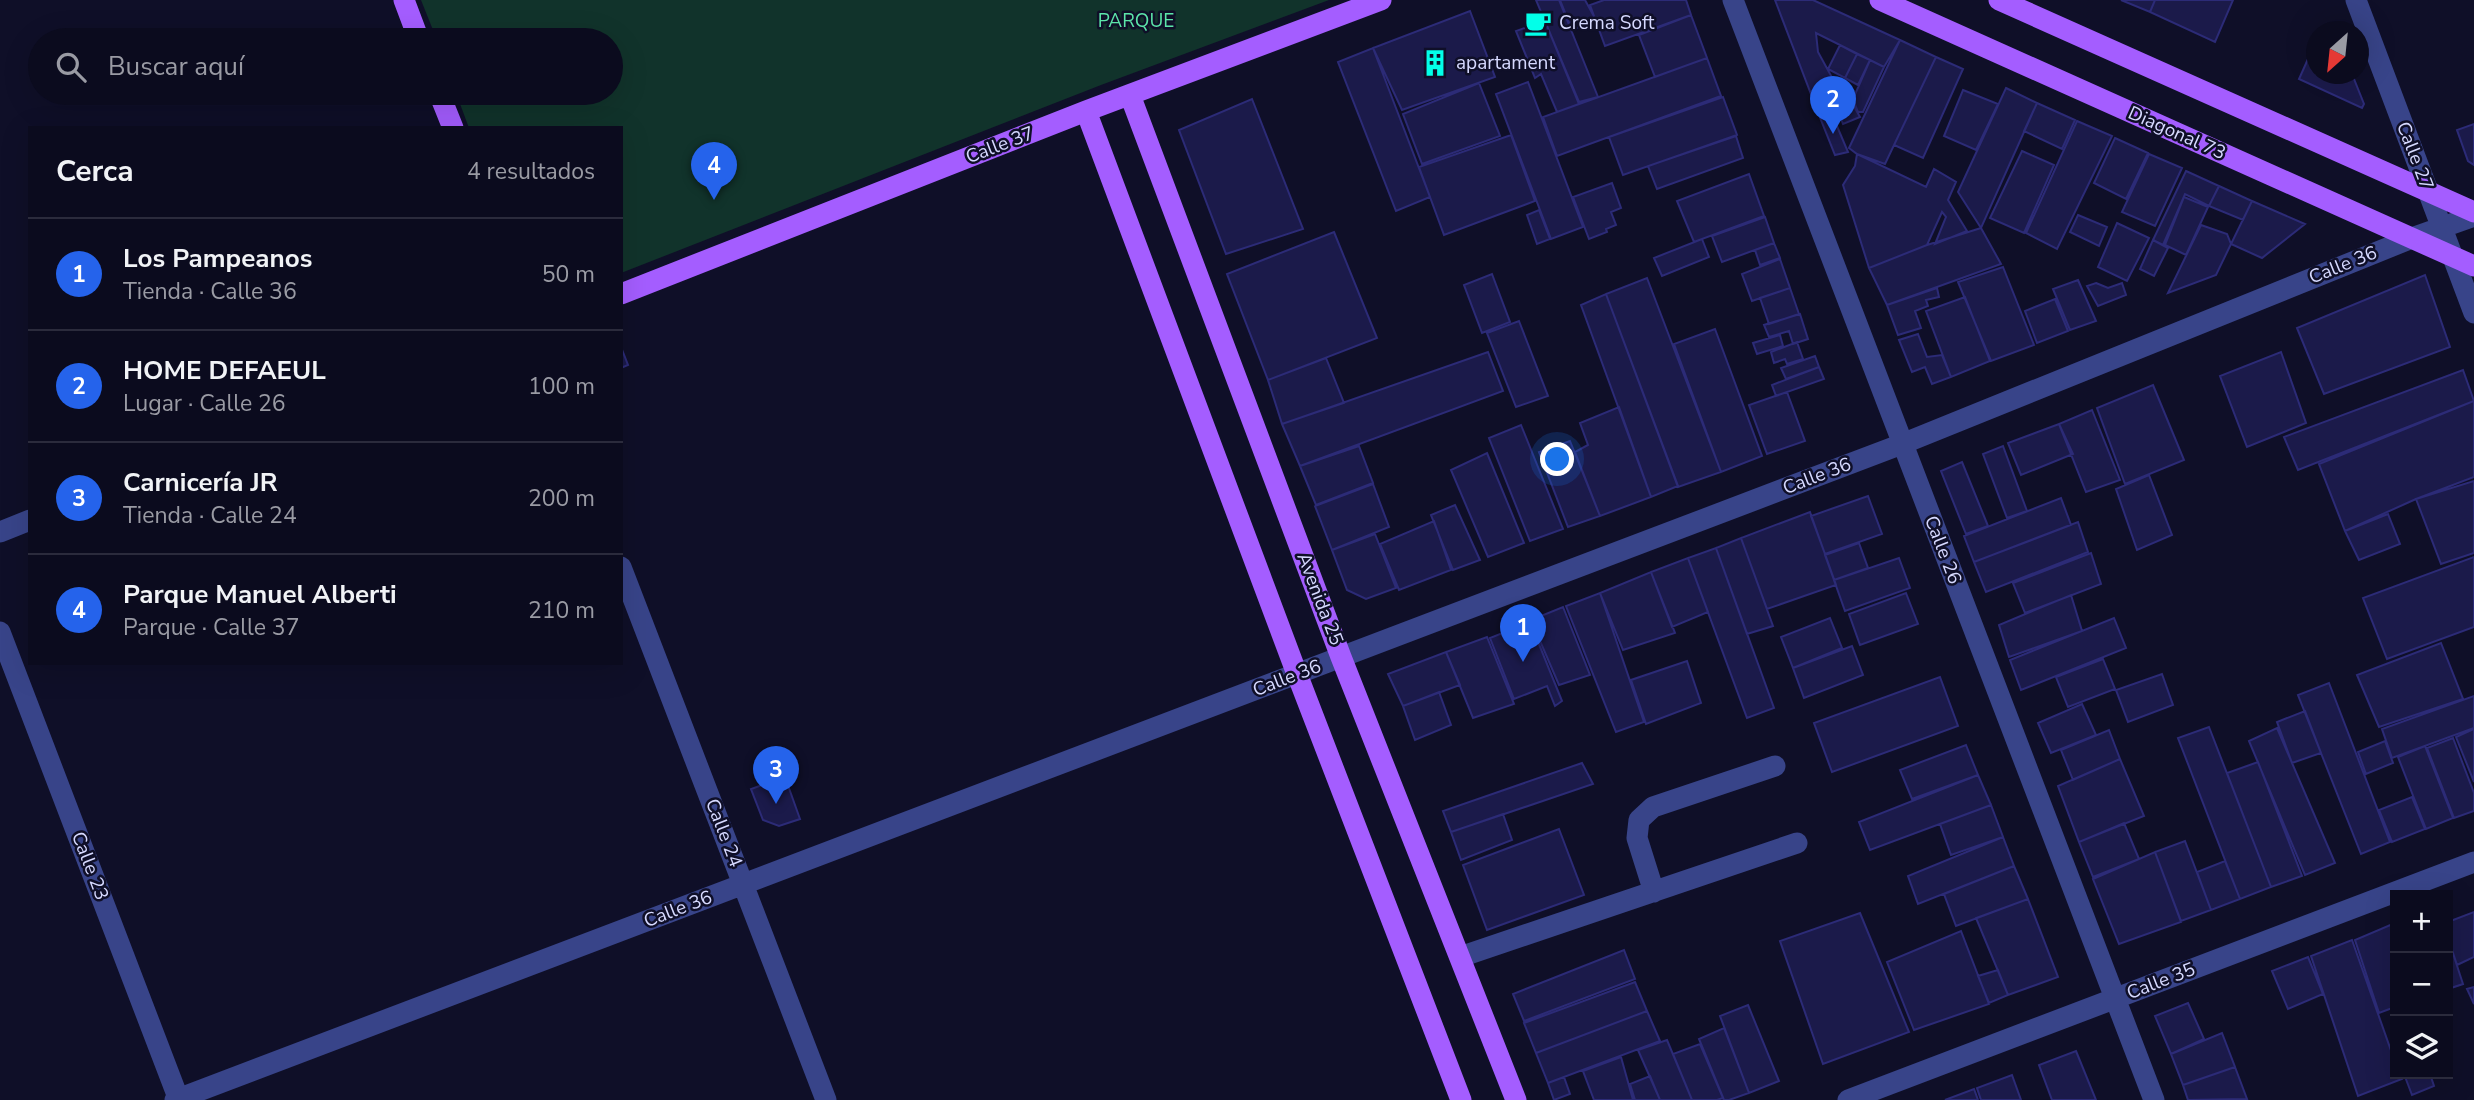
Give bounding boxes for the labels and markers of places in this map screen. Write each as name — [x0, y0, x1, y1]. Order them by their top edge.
cafe icon: Crema Soft — [1523, 8, 1553, 38]
place label: Crema Soft — [1559, 10, 1655, 36]
building icon: apartament — [1420, 48, 1450, 78]
place label: apartament — [1456, 50, 1555, 76]
pin: 2 — [1810, 76, 1856, 134]
pin: 4 — [691, 142, 737, 200]
pin: 1 — [1500, 604, 1546, 662]
pin: 3 — [753, 746, 799, 804]

